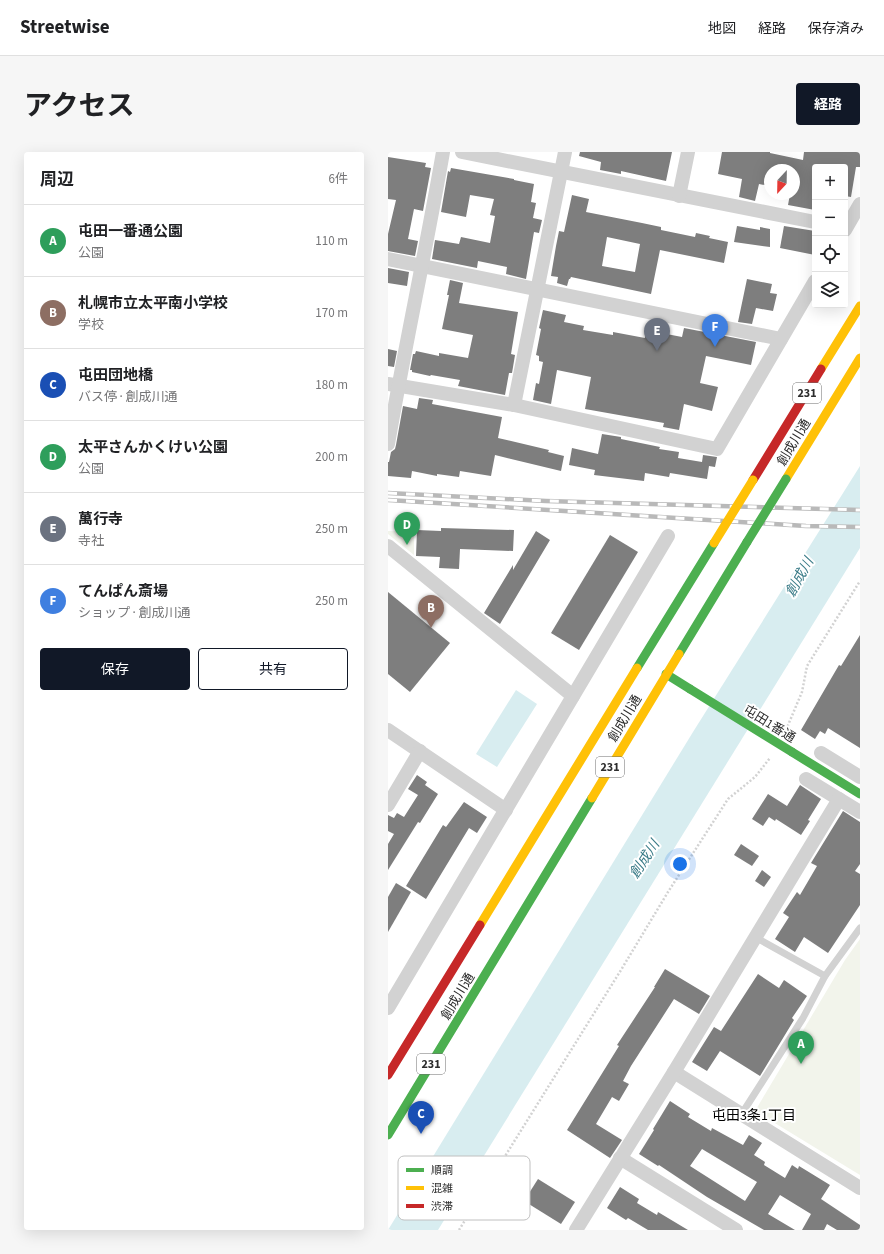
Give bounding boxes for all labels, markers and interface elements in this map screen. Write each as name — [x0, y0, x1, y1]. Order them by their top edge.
text: Streetwise — [20, 14, 110, 41]
text: 地図 — [708, 19, 736, 39]
text: 経路 — [758, 19, 786, 39]
text: 保存済み — [808, 19, 864, 39]
button: 経路 — [796, 83, 860, 125]
text: アクセス — [24, 86, 135, 126]
north arrow — [764, 164, 800, 200]
map controls — [812, 164, 848, 308]
button: + — [812, 164, 848, 200]
text: 周辺 — [40, 168, 74, 192]
text: 6件 — [329, 170, 348, 188]
button: − — [812, 200, 848, 236]
text: 屯田一番通公園 — [78, 221, 183, 242]
text: A — [49, 232, 57, 250]
text: 110 m — [315, 232, 348, 250]
button: locate — [812, 236, 848, 272]
text: 公園 — [78, 244, 104, 262]
button: layers — [812, 272, 848, 308]
text: 札幌市立太平南小学校 — [78, 293, 228, 314]
text: B — [49, 304, 57, 322]
text: 170 m — [315, 304, 348, 322]
pin: F — [702, 314, 728, 347]
text: 学校 — [78, 316, 104, 334]
pin: E — [644, 318, 670, 351]
text: 屯田団地橋 — [78, 365, 153, 386]
text: C — [49, 376, 57, 394]
text: 180 m — [315, 376, 348, 394]
road number: 231 — [793, 383, 821, 403]
text: バス停 · 創成川通 — [78, 388, 177, 406]
street label: 創成川通 — [773, 416, 815, 469]
text: 太平さんかくけい公園 — [78, 437, 228, 458]
text: D — [49, 448, 57, 466]
text: 200 m — [315, 448, 348, 466]
text: 公園 — [78, 460, 104, 478]
text: 萬行寺 — [78, 509, 123, 530]
pin: D — [394, 512, 420, 545]
text: E — [49, 520, 57, 538]
text: 250 m — [315, 520, 348, 538]
text: 寺社 — [78, 532, 104, 550]
water label: 創成川 — [781, 553, 820, 601]
text: てんぱん斎場 — [78, 581, 168, 602]
text: F — [50, 592, 56, 610]
text: 250 m — [315, 592, 348, 610]
pin: B — [418, 595, 444, 628]
text: ショップ · 創成川通 — [78, 604, 190, 622]
button: 保存 — [40, 648, 190, 690]
button: 共有 — [198, 648, 348, 690]
street label: 創成川通 — [604, 692, 646, 745]
street label: 屯田1番通 — [740, 701, 799, 747]
road number: 231 — [596, 757, 624, 777]
water label: 創成川 — [625, 835, 666, 883]
your location — [670, 854, 690, 874]
street label: 創成川通 — [437, 970, 479, 1023]
pin: A — [788, 1031, 814, 1064]
road number: 231 — [417, 1054, 445, 1074]
pin: C — [408, 1101, 434, 1134]
district label: 屯田3条1丁目 — [712, 1106, 796, 1126]
legend — [398, 1156, 530, 1220]
text: 順調 — [431, 1163, 453, 1178]
text: 混雑 — [431, 1181, 453, 1196]
text: 渋滞 — [431, 1199, 453, 1214]

